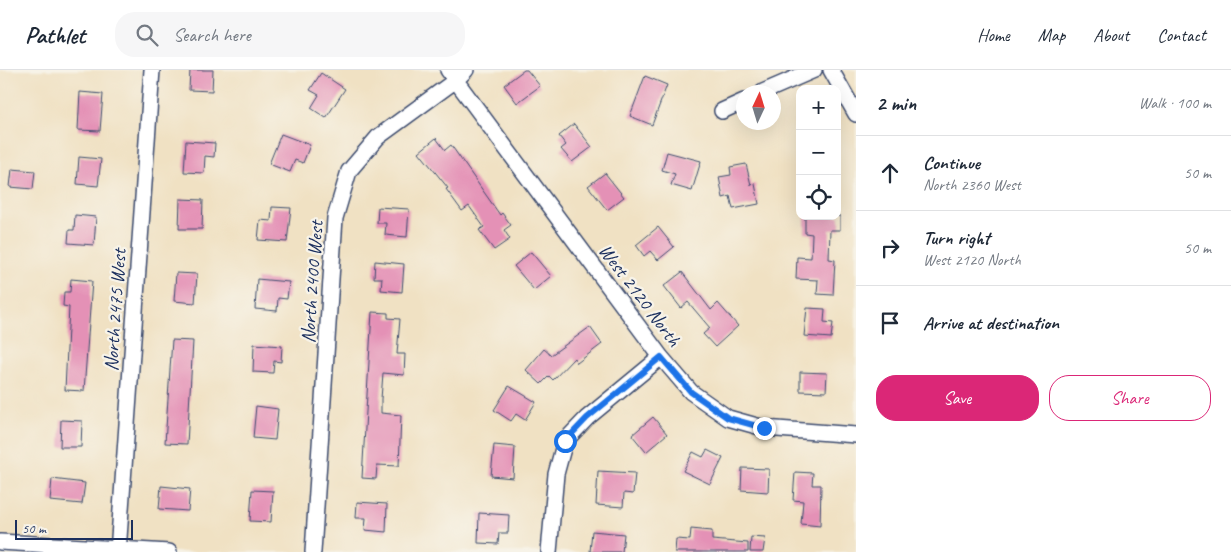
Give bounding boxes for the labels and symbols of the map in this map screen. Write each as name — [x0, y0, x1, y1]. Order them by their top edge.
north arrow — [736, 85, 781, 130]
street label: North 2400 West — [295, 218, 329, 344]
street label: West 2120 North — [593, 239, 687, 352]
street label: North 2475 West — [98, 246, 132, 372]
route end — [753, 417, 776, 440]
route start — [554, 430, 577, 453]
scale bar — [15, 517, 132, 540]

